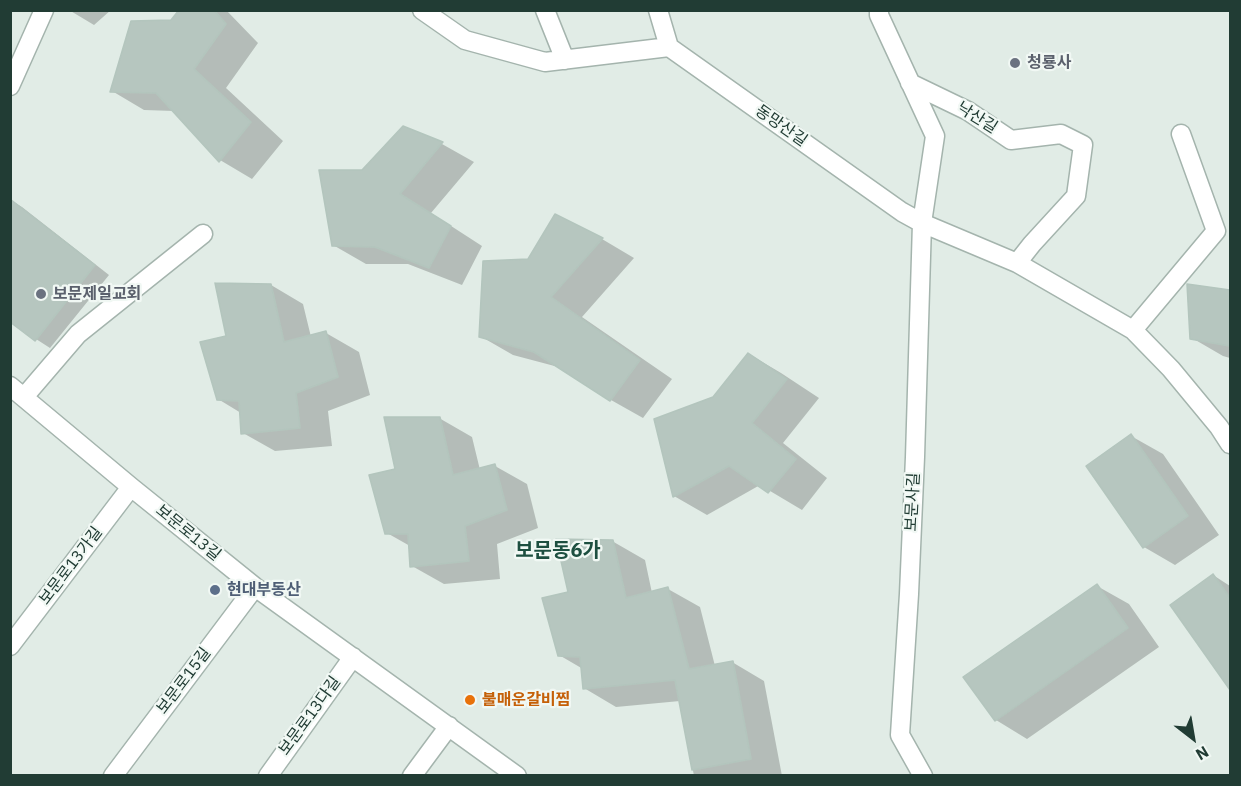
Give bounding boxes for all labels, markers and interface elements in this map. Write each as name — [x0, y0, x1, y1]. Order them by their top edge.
place label: 청룡사 — [1027, 53, 1071, 73]
marker: 청룡사 — [1008, 56, 1022, 70]
street label: 낙산길 — [953, 98, 1001, 138]
street label: 동망산길 — [751, 101, 811, 151]
place label: 보문제일교회 — [53, 284, 141, 304]
marker: 보문제일교회 — [34, 287, 48, 301]
street label: 보문사길 — [902, 472, 924, 532]
street label: 보문로13길 — [152, 501, 224, 565]
street label: 보문로13가길 — [35, 523, 107, 609]
district label: 보문동6가 — [515, 539, 601, 563]
place label: 현대부동산 — [227, 580, 301, 600]
marker: 현대부동산 — [208, 583, 222, 597]
street label: 보문로15길 — [153, 644, 215, 718]
street label: 보문로13다길 — [275, 673, 345, 759]
place label: 불매운갈비찜 — [482, 690, 570, 710]
marker: 불매운갈비찜 — [463, 693, 477, 707]
north arrow — [1163, 708, 1223, 768]
text: N — [1192, 742, 1212, 765]

